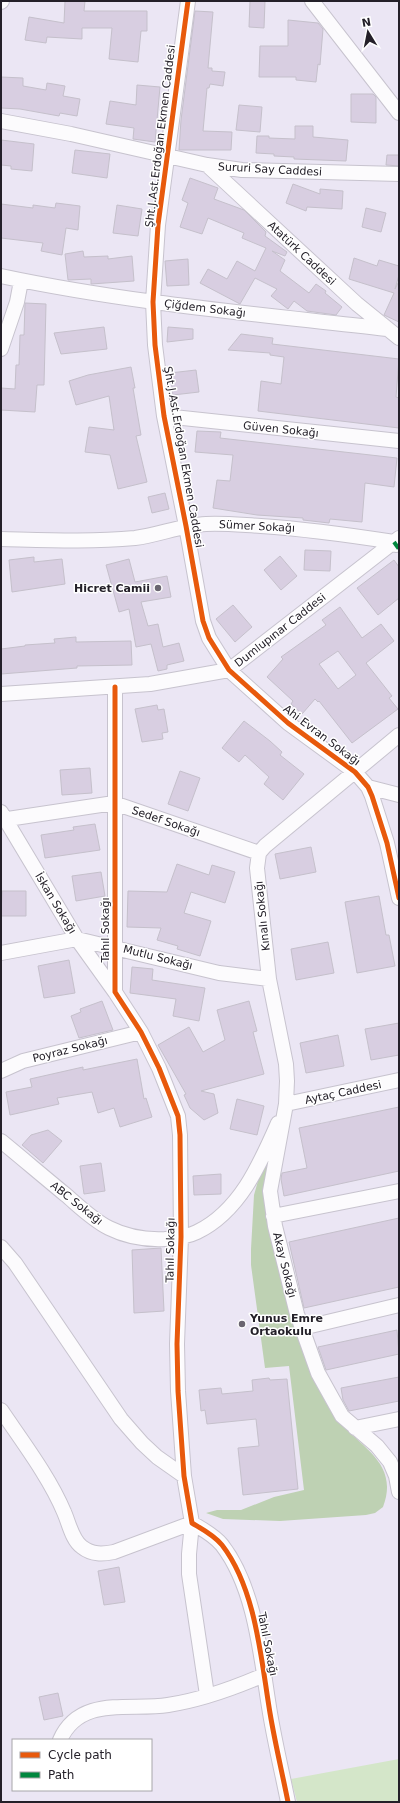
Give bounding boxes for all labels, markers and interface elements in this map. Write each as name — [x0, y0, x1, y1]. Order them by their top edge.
north arrow — [348, 12, 388, 52]
text: N — [361, 15, 372, 30]
street label: Şht.J.Ast.Erdoğan Ekmen Caddesi — [143, 44, 178, 228]
street label: Sururi Say Caddesi — [218, 160, 322, 179]
street label: Atatürk Caddesi — [265, 219, 338, 288]
street label: Çiğdem Sokağı — [163, 297, 247, 320]
street label: Şht.J.Ast.Erdoğan Ekmen Caddesi — [161, 365, 206, 549]
street label: Güven Sokağı — [243, 419, 319, 440]
street label: Sümer Sokağı — [219, 518, 295, 535]
place label: Hicret Camii — [74, 582, 150, 595]
marker: Hicret Camii — [153, 583, 163, 593]
street label: Dumlupınar Caddesi — [232, 591, 328, 670]
street label: Ahi Evran Sokağı — [281, 702, 363, 769]
street label: Sedef Sokağı — [130, 804, 202, 839]
street label: İskan Sokağı — [32, 870, 79, 936]
street label: Kınalı Sokağı — [252, 880, 273, 952]
street label: Tahıl Sokağı — [99, 898, 112, 963]
street label: Mutlu Sokağı — [122, 943, 194, 972]
street label: Poyraz Sokağı — [31, 1034, 109, 1065]
street label: Aytaç Caddesi — [304, 1078, 383, 1107]
street label: ABC Sokağı — [48, 1179, 105, 1228]
street label: Tahıl Sokağı — [163, 1217, 178, 1284]
street label: Akay Sokağı — [270, 1231, 299, 1299]
place label: Yunus Emre Ortaokulu — [249, 1312, 323, 1338]
marker: Yunus Emre Ortaokulu — [237, 1319, 247, 1329]
street label: Tahıl Sokağı — [255, 1610, 280, 1677]
legend — [12, 1739, 152, 1791]
text: Cycle path — [48, 1748, 112, 1762]
text: Path — [48, 1768, 74, 1782]

